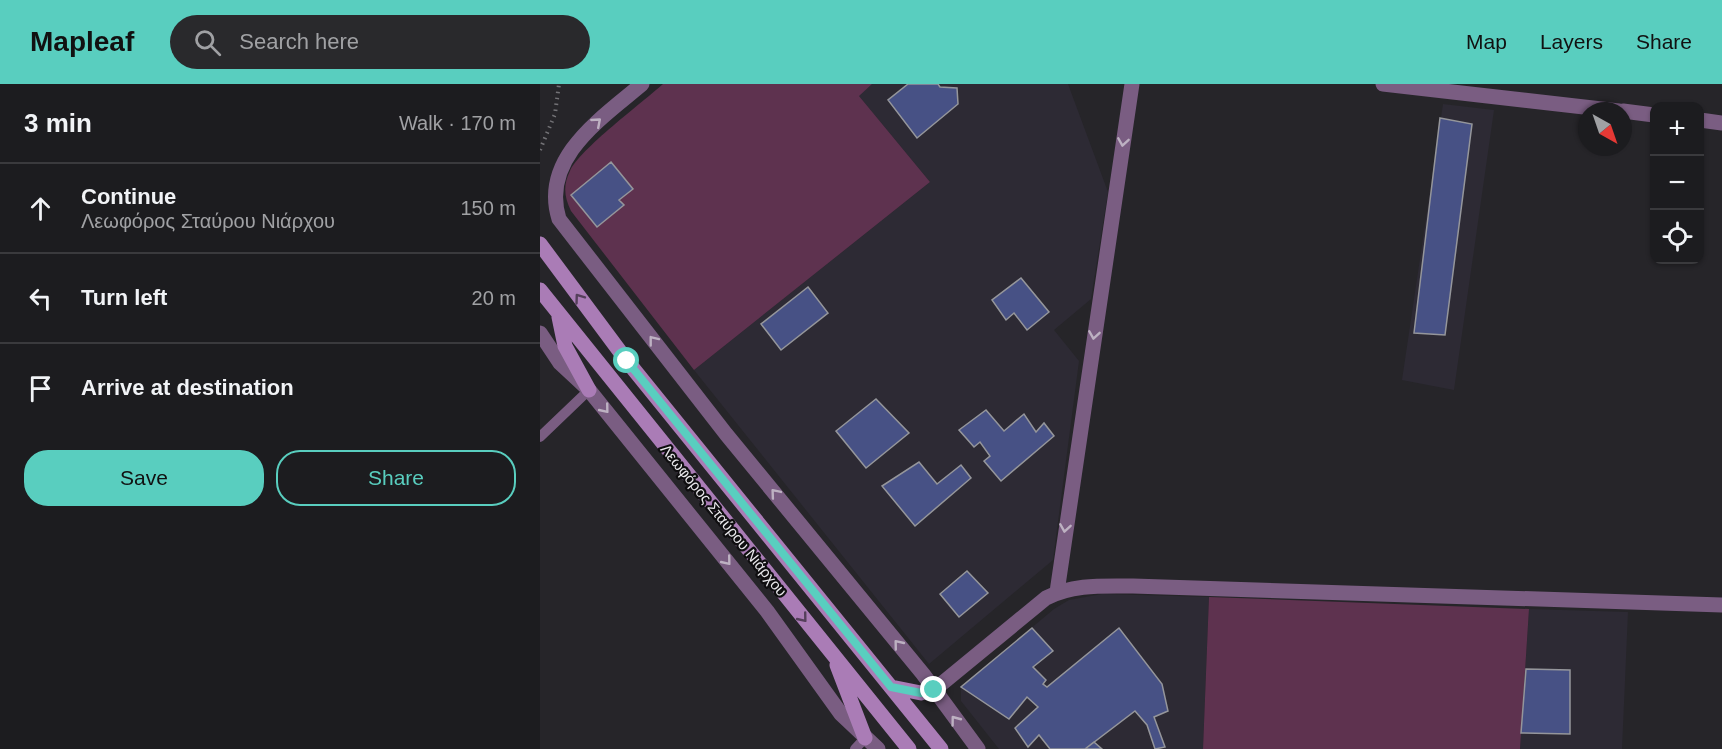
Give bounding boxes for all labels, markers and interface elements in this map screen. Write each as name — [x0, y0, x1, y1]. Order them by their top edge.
search box — [170, 15, 590, 69]
text: Mapleaf — [30, 26, 134, 57]
icon: search — [191, 26, 224, 59]
text: Search here — [239, 29, 359, 54]
text: Map — [1466, 30, 1507, 53]
text: Layers — [1540, 30, 1603, 53]
text: Share — [1636, 30, 1692, 53]
north arrow — [1578, 102, 1632, 156]
map controls — [1650, 102, 1704, 264]
button: + — [1650, 102, 1704, 156]
text: 3 min — [24, 108, 92, 138]
text: Walk · 170 m — [399, 112, 516, 134]
one-way arrow — [591, 118, 601, 129]
one-way arrow — [1117, 136, 1130, 146]
button: − — [1650, 156, 1704, 210]
text: Continue — [81, 184, 176, 209]
icon: ahead — [24, 192, 57, 225]
text: 150 m — [460, 197, 516, 219]
text: Λεωφόρος Σταύρου Νιάρχου — [81, 210, 335, 232]
button: locate — [1650, 210, 1704, 264]
icon: left — [24, 282, 57, 315]
text: Turn left — [81, 285, 167, 310]
text: 20 m — [472, 287, 516, 309]
one-way arrow — [575, 293, 586, 304]
one-way arrow — [1089, 330, 1101, 339]
one-way arrow — [650, 336, 661, 347]
route start — [613, 347, 639, 373]
icon: arrive — [24, 372, 57, 405]
text: Arrive at destination — [81, 375, 294, 400]
one-way arrow — [597, 402, 608, 413]
street label: Λεωφόρος Σταύρου Νιάρχου — [657, 441, 791, 599]
button: Save — [24, 450, 264, 506]
button: Share — [276, 450, 516, 506]
one-way arrow — [771, 489, 782, 500]
one-way arrow — [1060, 523, 1072, 532]
one-way arrow — [719, 554, 730, 565]
one-way arrow — [796, 611, 807, 622]
one-way arrow — [895, 640, 906, 651]
route end — [920, 676, 946, 702]
one-way arrow — [951, 716, 962, 727]

